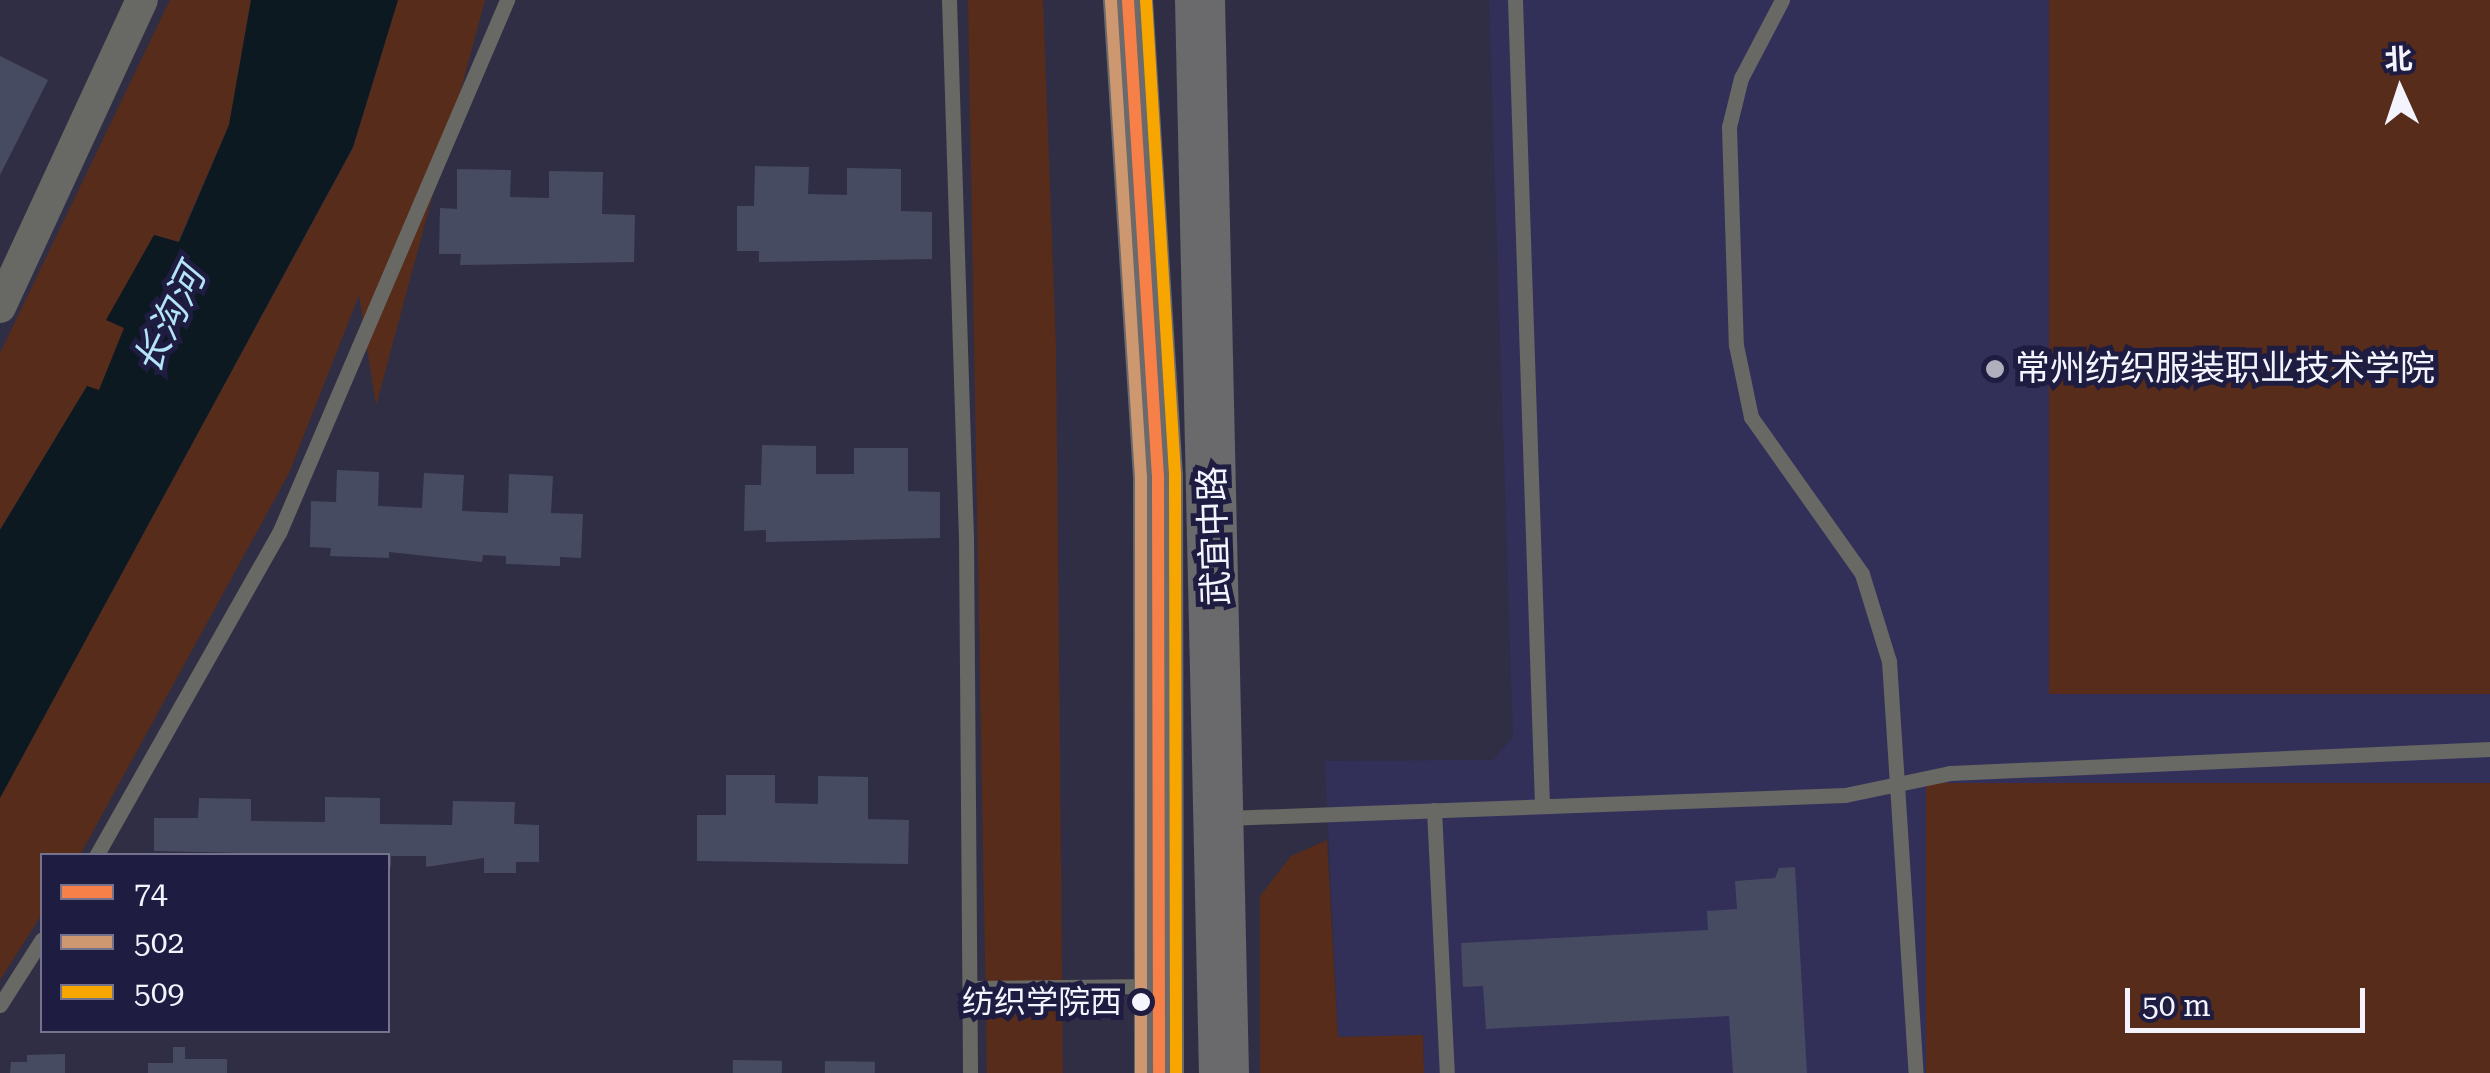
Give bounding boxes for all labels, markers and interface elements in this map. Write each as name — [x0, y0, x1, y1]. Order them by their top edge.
north arrow — [2350, 40, 2450, 140]
text: 北 — [2384, 42, 2413, 77]
water label: 长沟河 — [125, 259, 215, 381]
place label: 常州纺织服装职业技术学院 — [2015, 348, 2435, 390]
marker: 常州纺织服装职业技术学院 — [1984, 358, 2006, 380]
street label: 武宜中路 — [1192, 465, 1238, 607]
legend — [40, 853, 390, 1033]
text: 74 — [134, 875, 168, 910]
text: 502 — [134, 925, 184, 960]
scale bar — [2130, 968, 2370, 1030]
text: 509 — [134, 975, 184, 1010]
place label: 纺织学院西 — [962, 983, 1122, 1021]
text: 50 m — [2142, 988, 2211, 1023]
marker: 纺织学院西 — [1131, 992, 1151, 1012]

